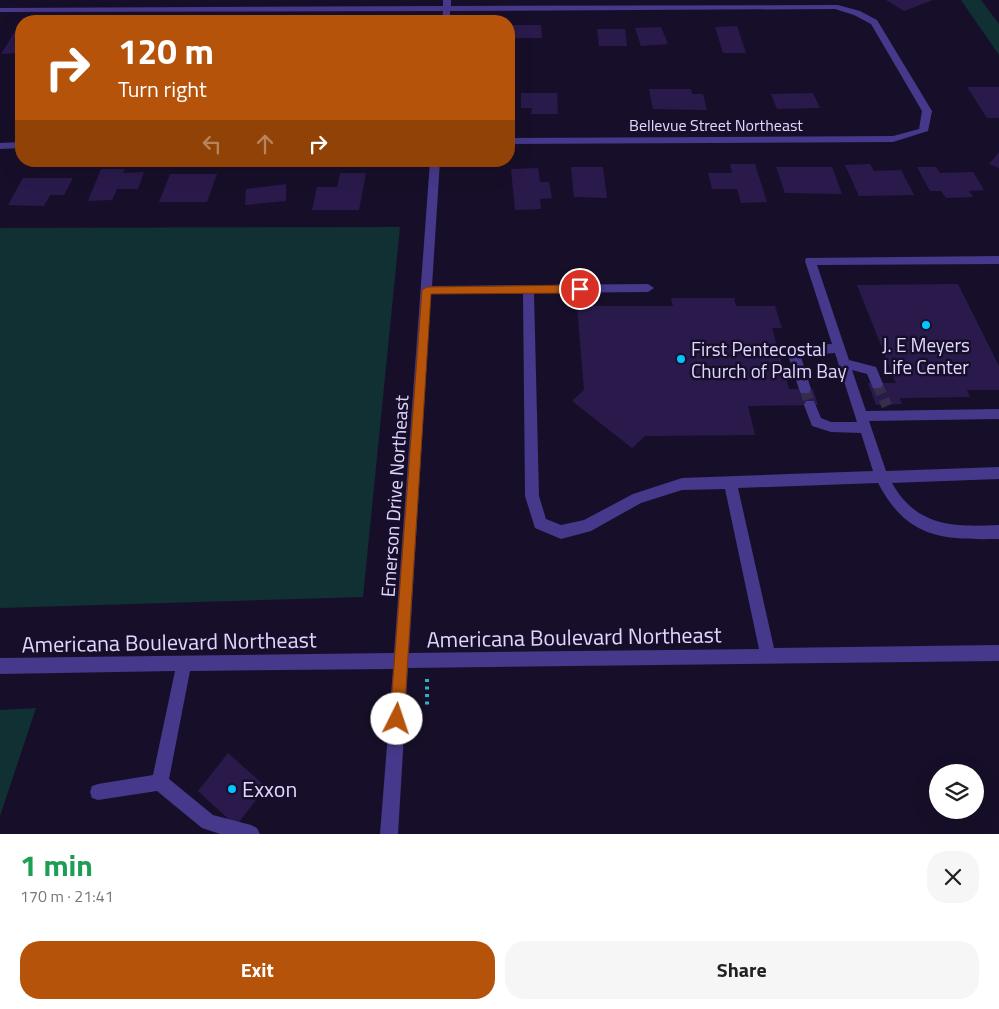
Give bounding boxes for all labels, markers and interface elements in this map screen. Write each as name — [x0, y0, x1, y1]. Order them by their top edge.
text: 120 m — [118, 24, 214, 78]
icon: right — [35, 35, 100, 100]
text: Turn right — [118, 72, 207, 106]
street label: Bellevue Street Northeast — [629, 113, 803, 137]
icon: left — [198, 130, 226, 158]
icon: ahead — [251, 130, 279, 158]
icon: right — [304, 130, 332, 158]
pin — [559, 268, 601, 310]
icon: arrive — [566, 275, 594, 303]
marker: J. E Meyers Life Center — [920, 319, 932, 331]
place label: J. E Meyers Life Center — [882, 330, 970, 381]
place label: First Pentecostal Church of Palm Bay — [691, 334, 847, 385]
marker: First Pentecostal Church of Palm Bay — [675, 353, 687, 365]
street label: Emerson Drive Northeast — [372, 394, 416, 598]
street label: Americana Boulevard Northeast — [426, 617, 722, 657]
street label: Americana Boulevard Northeast — [21, 622, 317, 662]
position arrow — [370, 692, 422, 744]
map controls — [929, 764, 984, 819]
button: layers — [929, 764, 984, 819]
place label: Exxon — [242, 772, 297, 806]
marker: Exxon — [226, 783, 238, 795]
text: 1 min — [20, 842, 93, 888]
button: close — [927, 851, 979, 903]
text: 170 m · 21:41 — [20, 884, 114, 908]
button: Exit — [20, 941, 495, 999]
button: Share — [505, 941, 979, 999]

